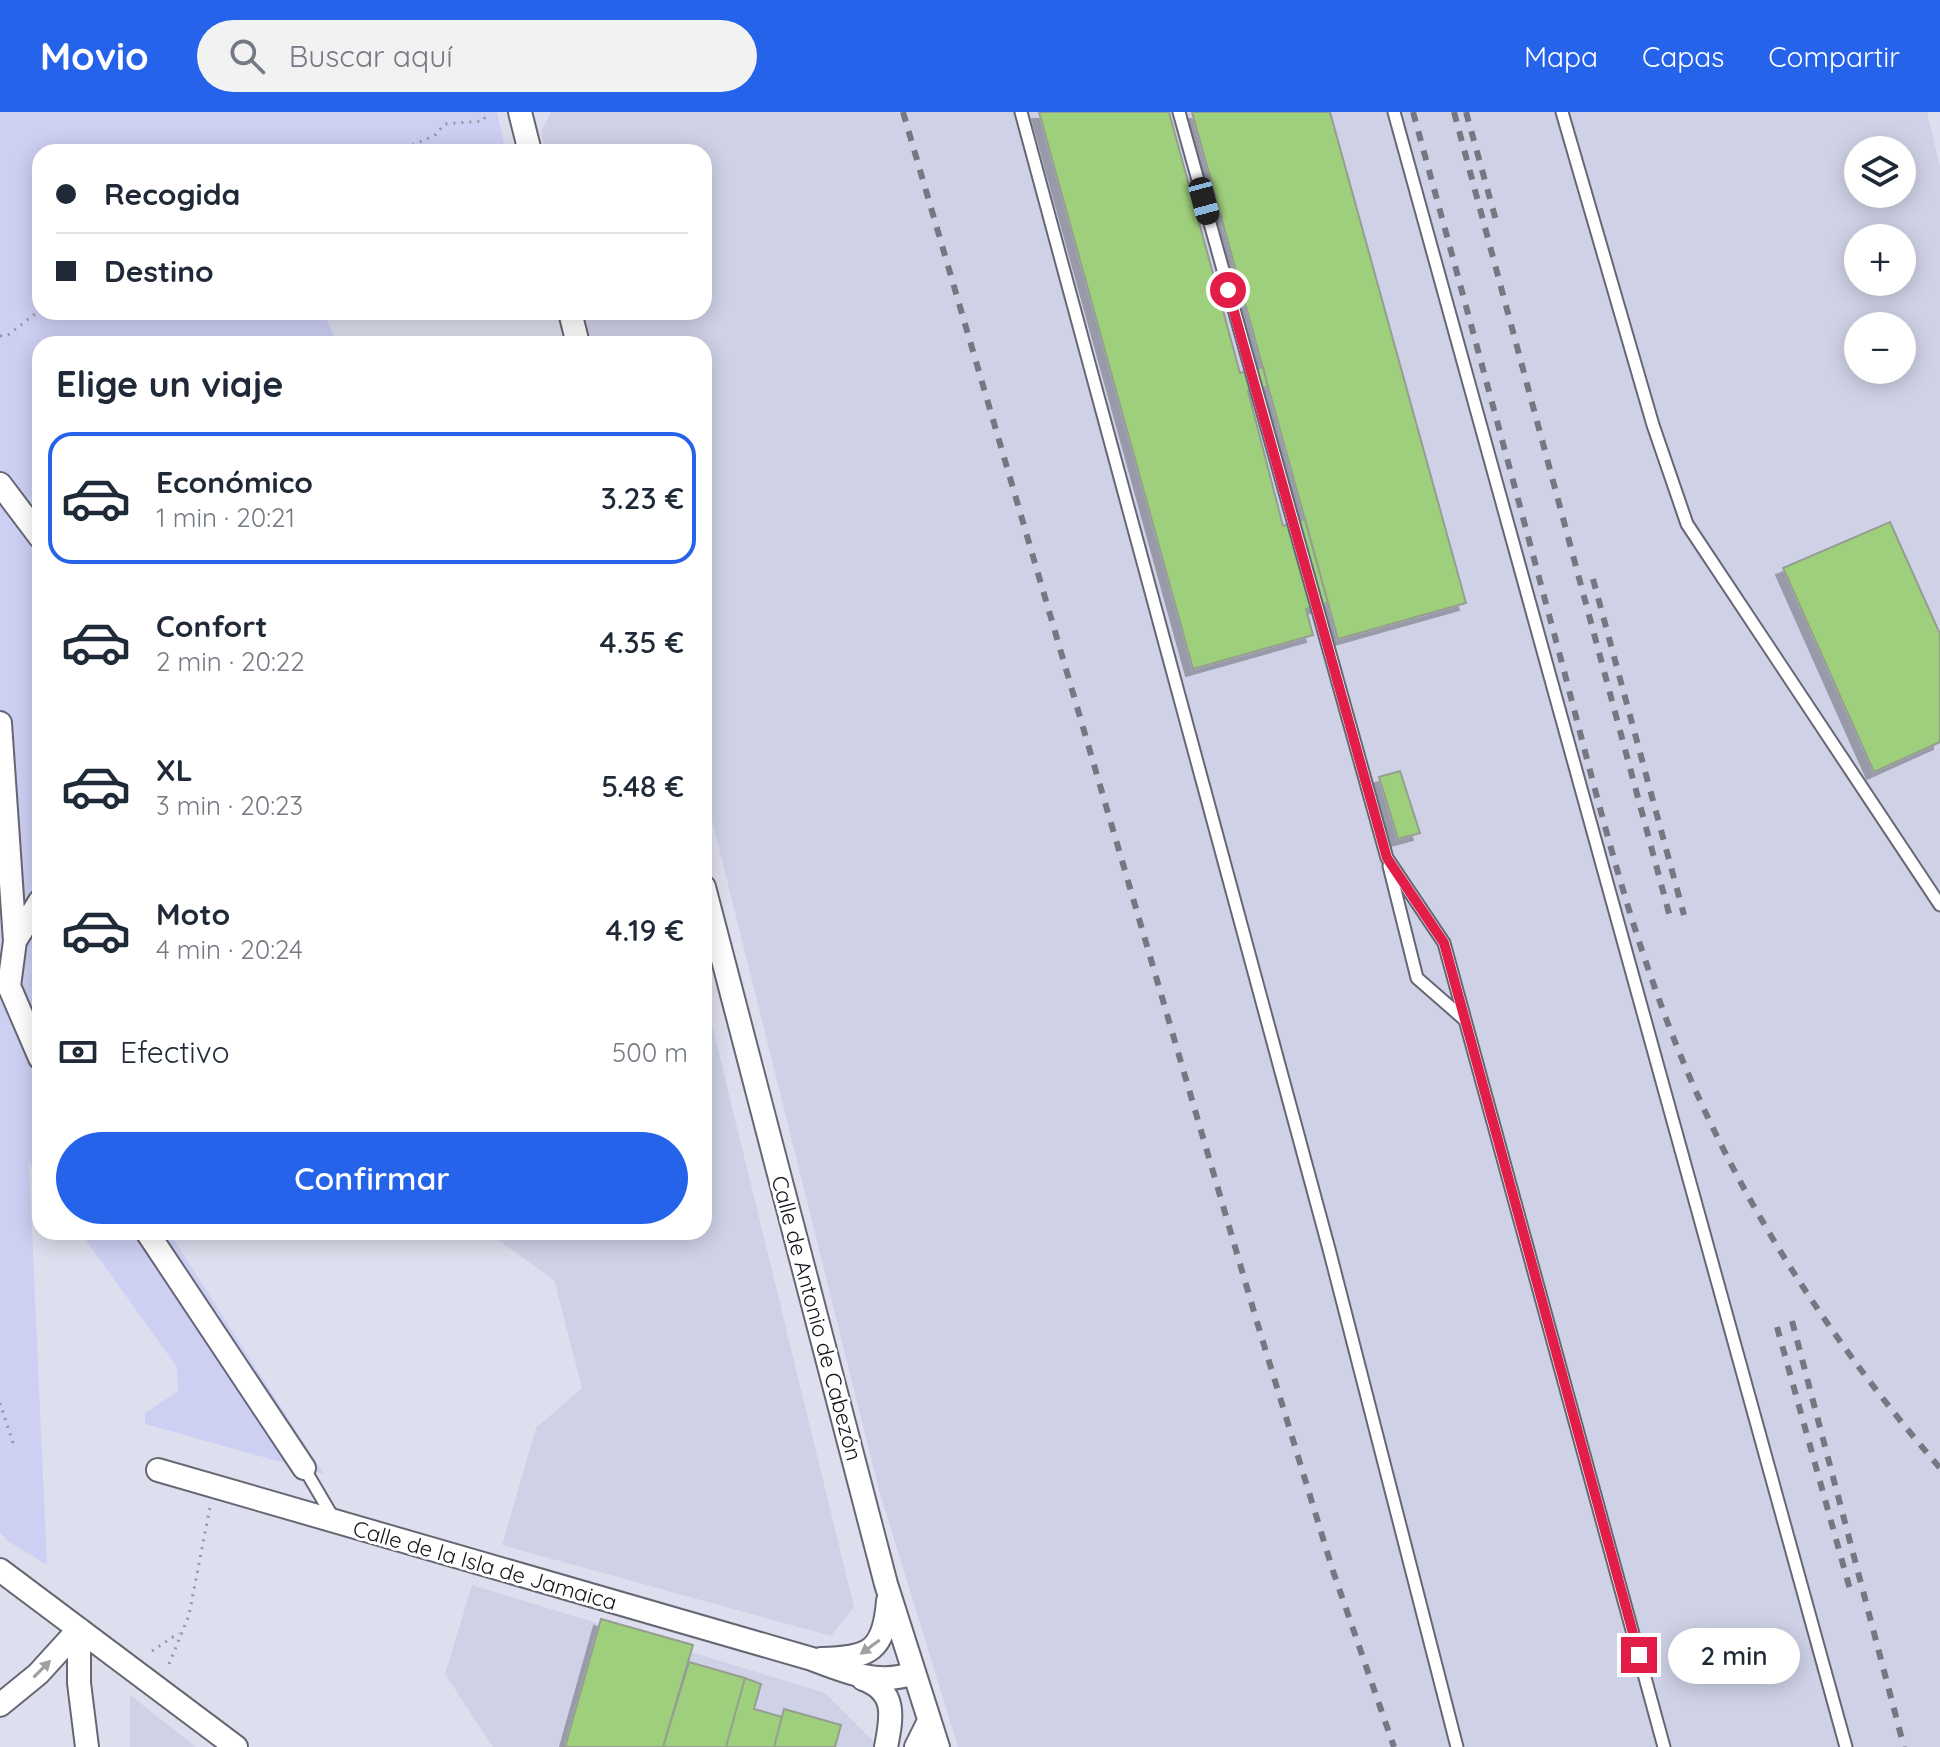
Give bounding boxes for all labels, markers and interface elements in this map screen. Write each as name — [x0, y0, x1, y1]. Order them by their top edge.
search box — [197, 20, 757, 92]
text: Movio — [40, 32, 149, 80]
icon: search — [225, 34, 269, 78]
text: Buscar aquí — [289, 37, 453, 75]
text: Mapa — [1524, 39, 1598, 74]
text: Capas — [1642, 39, 1724, 74]
text: Compartir — [1768, 39, 1900, 74]
map controls — [1844, 136, 1916, 384]
button: layers — [1844, 136, 1916, 208]
text: Recogida — [104, 175, 240, 213]
car — [1186, 175, 1222, 227]
button: + — [1844, 224, 1916, 296]
text: Destino — [104, 252, 214, 290]
route start — [1210, 272, 1246, 308]
button: − — [1844, 312, 1916, 384]
text: Elige un viaje — [56, 361, 284, 406]
icon: car — [60, 462, 132, 534]
text: Económico — [156, 463, 313, 501]
text: 3.23 € — [601, 479, 684, 517]
text: 1 min · 20:21 — [156, 501, 295, 534]
icon: car — [60, 606, 132, 678]
text: Confort — [156, 607, 268, 645]
text: 4.35 € — [600, 623, 684, 661]
text: 2 min · 20:22 — [156, 645, 305, 678]
icon: car — [60, 750, 132, 822]
text: XL — [156, 751, 193, 789]
text: 5.48 € — [601, 767, 684, 805]
text: 3 min · 20:23 — [156, 789, 303, 822]
icon: car — [60, 894, 132, 966]
text: Moto — [156, 895, 230, 933]
text: 4.19 € — [606, 911, 684, 949]
text: 4 min · 20:24 — [156, 933, 303, 966]
icon: cash — [56, 1030, 100, 1074]
text: Efectivo — [120, 1033, 230, 1071]
text: 500 m — [612, 1036, 688, 1069]
button: Confirmar — [56, 1132, 688, 1224]
street label: Calle de Antonio de Cabezón — [765, 1172, 869, 1464]
street label: Calle de la Isla de Jamaica — [350, 1514, 620, 1616]
callout: 2 min — [1667, 1627, 1799, 1683]
route end — [1621, 1637, 1657, 1673]
one-way arrow — [859, 1639, 881, 1655]
text: 2 min — [1700, 1639, 1768, 1672]
one-way arrow — [32, 1660, 51, 1679]

